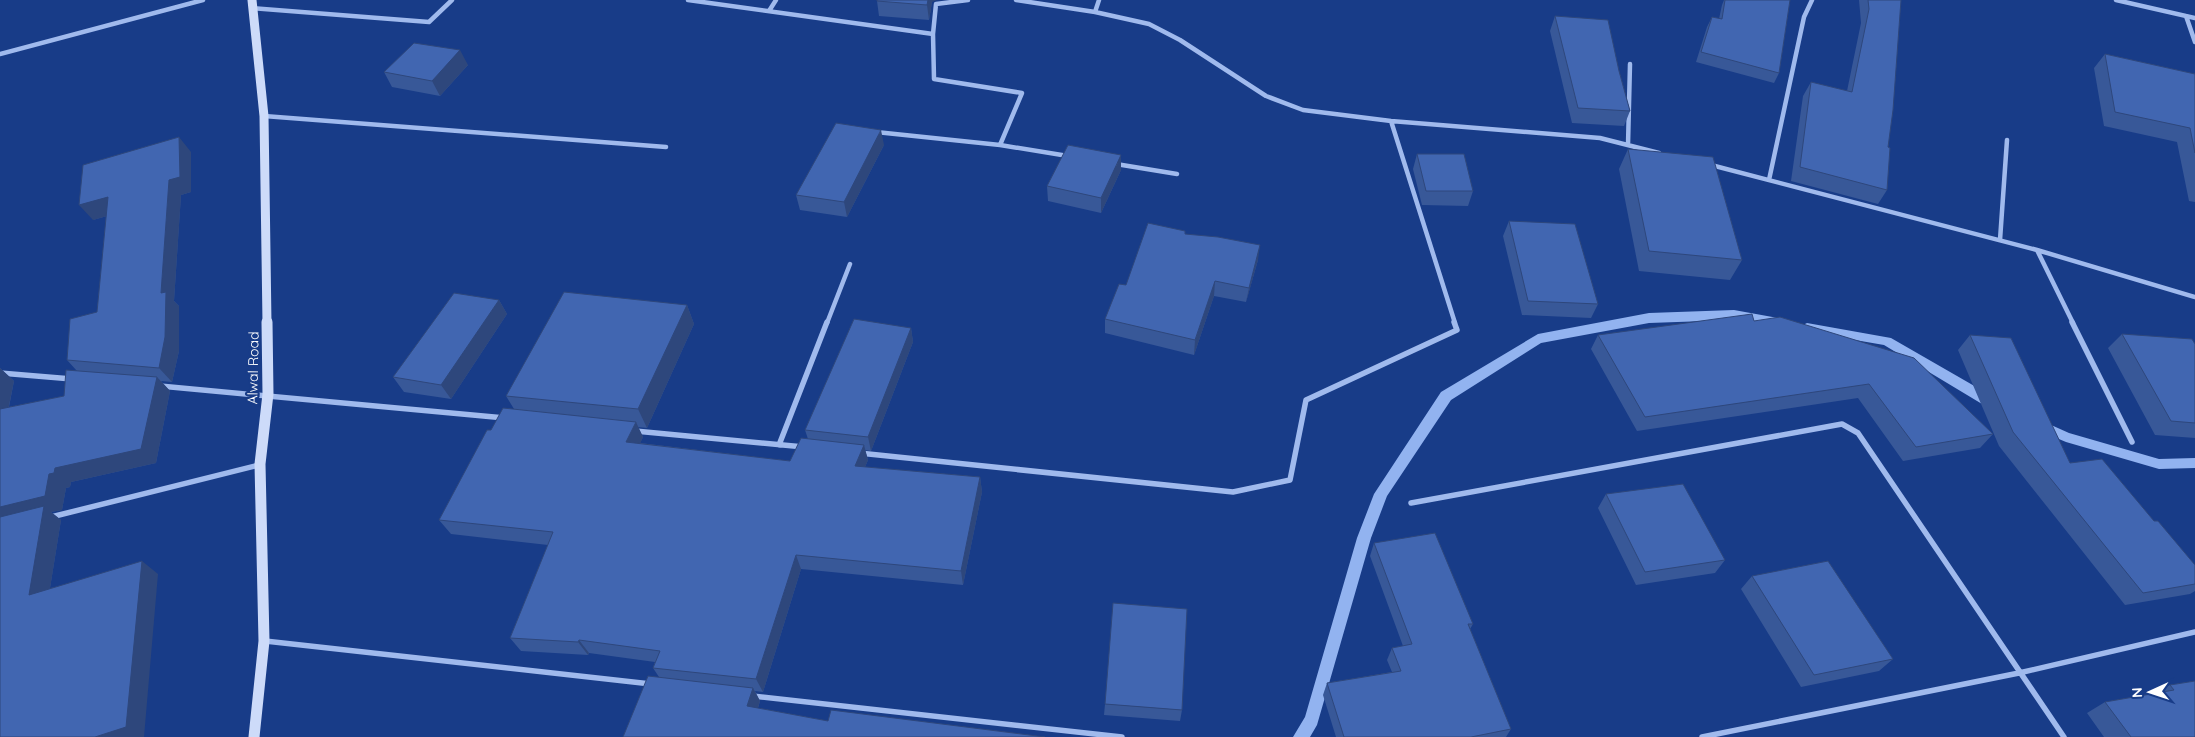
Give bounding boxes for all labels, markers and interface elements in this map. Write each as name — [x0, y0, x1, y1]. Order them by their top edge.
street label: Alwal Road — [243, 331, 263, 405]
north arrow — [2125, 667, 2175, 717]
text: N — [2128, 687, 2146, 698]

